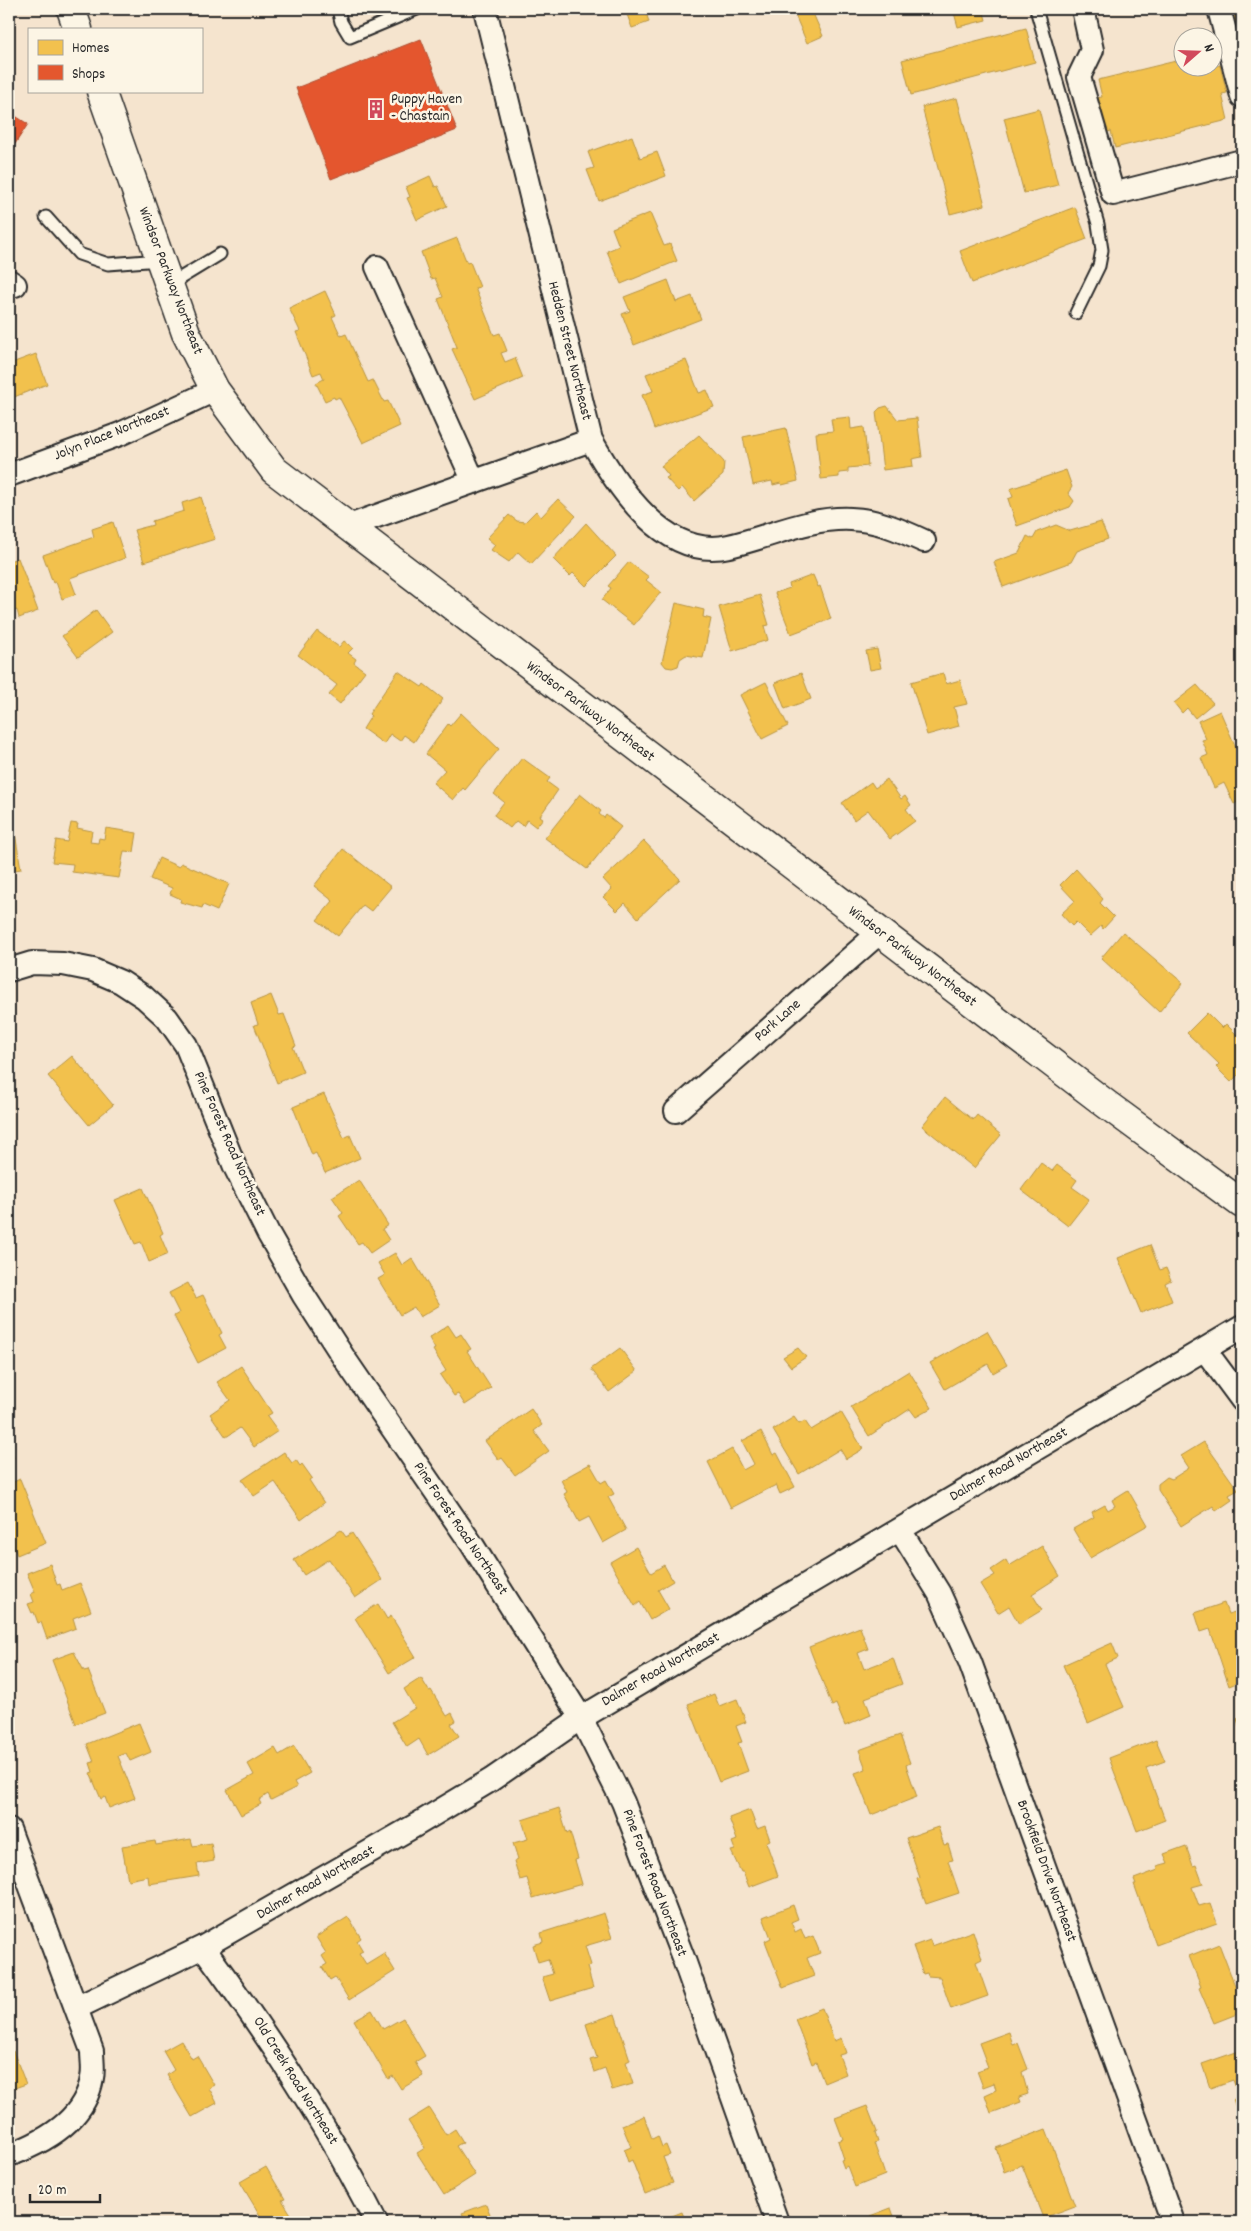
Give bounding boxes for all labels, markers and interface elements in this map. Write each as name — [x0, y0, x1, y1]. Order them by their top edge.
legend — [28, 28, 202, 92]
north arrow — [1174, 28, 1224, 78]
text: Homes — [72, 38, 110, 60]
text: N — [1198, 42, 1219, 55]
text: Shops — [72, 64, 105, 86]
place label: Puppy Haven - Chastain — [391, 89, 462, 128]
building icon: Puppy Haven - Chastain — [365, 98, 387, 120]
street label: Windsor Parkway Northeast — [132, 204, 208, 358]
street label: Hedden Street Northeast — [541, 279, 597, 423]
street label: Jolyn Place Northeast — [51, 401, 174, 467]
street label: Windsor Parkway Northeast — [521, 656, 660, 768]
street label: Windsor Parkway Northeast — [843, 901, 982, 1013]
street label: Park Lane — [750, 994, 807, 1048]
street label: Pine Forest Road Northeast — [187, 1068, 271, 1220]
street label: Dalmer Road Northeast — [946, 1422, 1073, 1508]
street label: Pine Forest Road Northeast — [407, 1458, 513, 1600]
street label: Dalmer Road Northeast — [598, 1627, 725, 1713]
street label: Brookfield Drive Northeast — [1010, 1797, 1082, 1945]
street label: Pine Forest Road Northeast — [616, 1806, 692, 1960]
street label: Dalmer Road Northeast — [253, 1840, 380, 1926]
street label: Old Creek Road Northeast — [247, 2013, 344, 2150]
scale bar — [30, 2171, 100, 2203]
text: 20 m — [38, 2180, 66, 2202]

